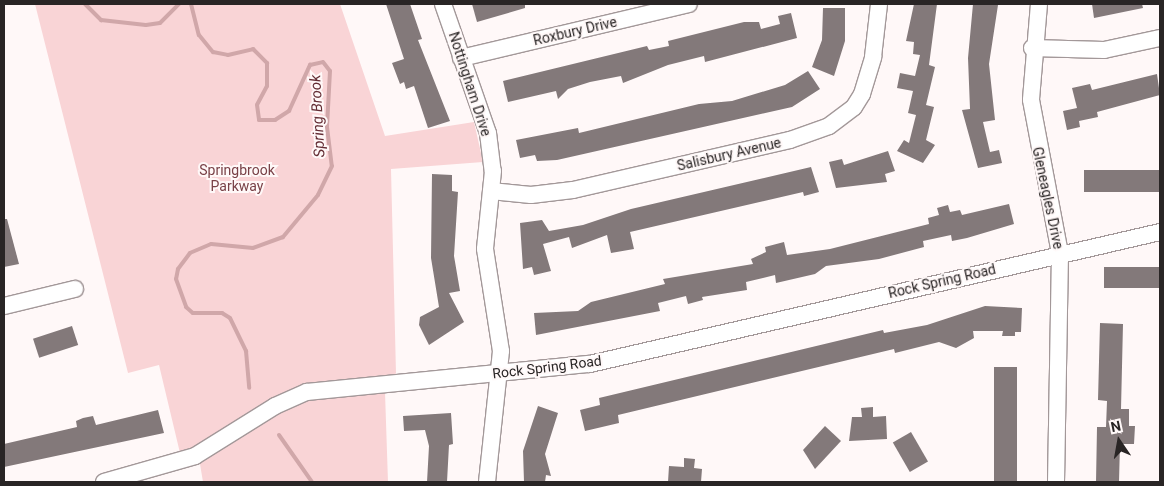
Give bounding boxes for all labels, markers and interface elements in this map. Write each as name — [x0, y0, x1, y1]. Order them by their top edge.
street label: Roxbury Drive — [532, 13, 618, 49]
street label: Nottingham Drive — [445, 30, 495, 138]
water label: Spring Brook — [307, 74, 329, 158]
street label: Salisbury Avenue — [675, 134, 783, 174]
street label: Gleneagles Drive — [1029, 145, 1067, 251]
park label: Springbrook Parkway — [199, 162, 275, 194]
street label: Rock Spring Road — [887, 260, 997, 302]
street label: Rock Spring Road — [491, 352, 603, 382]
north arrow — [1094, 416, 1144, 466]
text: N — [1109, 417, 1122, 435]

